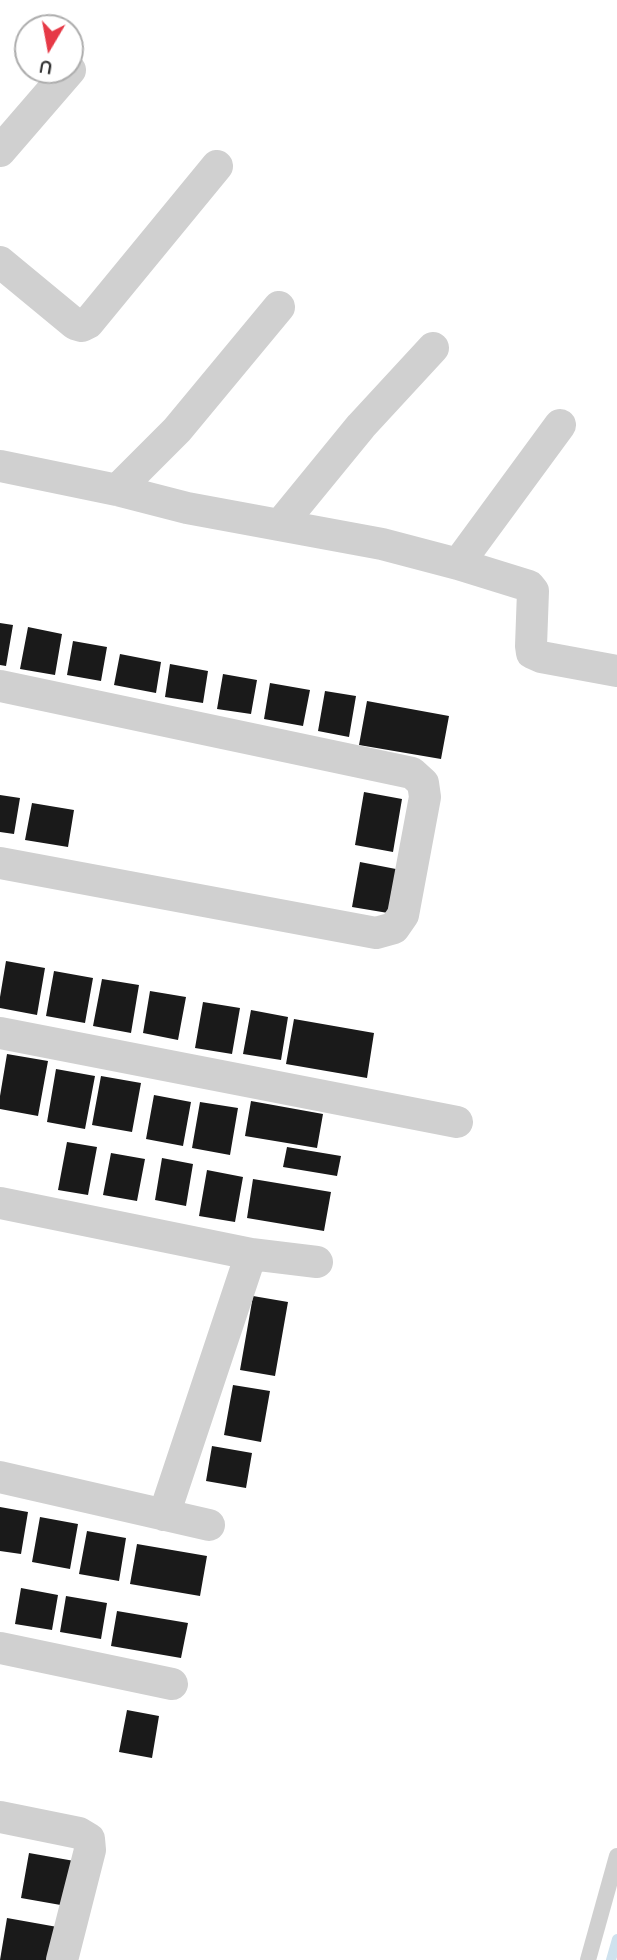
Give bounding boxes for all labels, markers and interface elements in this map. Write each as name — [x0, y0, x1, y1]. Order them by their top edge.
north arrow — [14, 14, 84, 84]
text: U — [37, 55, 54, 81]

